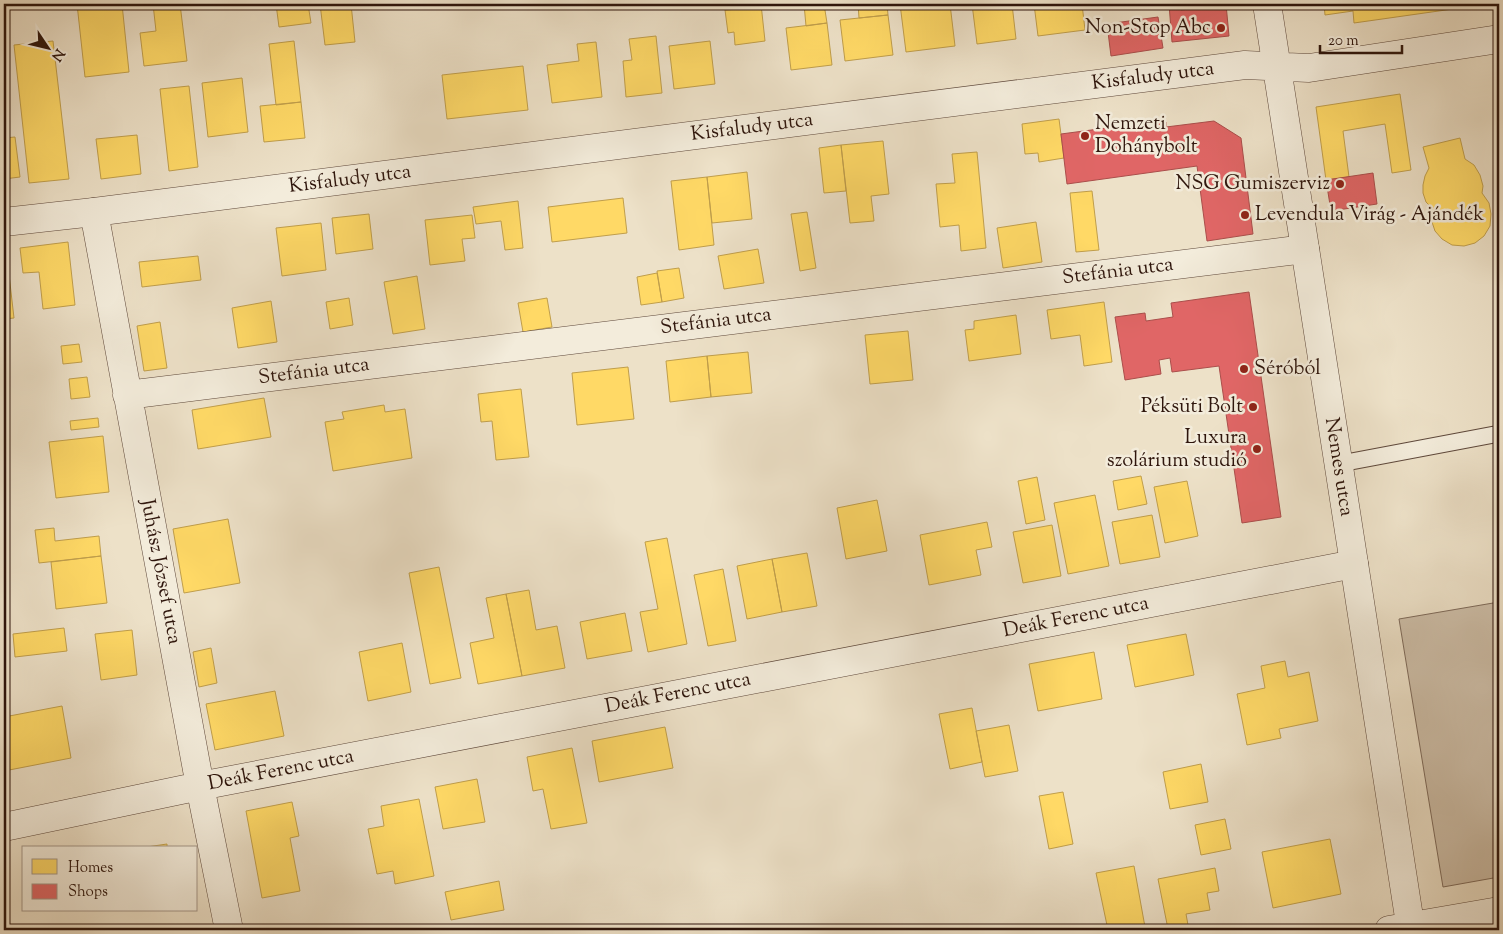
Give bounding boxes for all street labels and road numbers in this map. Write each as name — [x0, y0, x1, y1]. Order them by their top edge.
street label: Kisfaludy utca — [1090, 55, 1216, 99]
street label: Kisfaludy utca — [689, 106, 815, 150]
street label: Kisfaludy utca — [287, 158, 413, 202]
street label: Stefánia utca — [1061, 251, 1175, 293]
street label: Stefánia utca — [659, 301, 773, 343]
street label: Stefánia utca — [257, 351, 371, 393]
street label: Nemes utca — [1316, 416, 1360, 518]
street label: Juhász József utca — [132, 496, 188, 647]
street label: Deák Ferenc utca — [1001, 590, 1151, 646]
street label: Deák Ferenc utca — [603, 666, 753, 722]
street label: Deák Ferenc utca — [206, 743, 356, 799]

